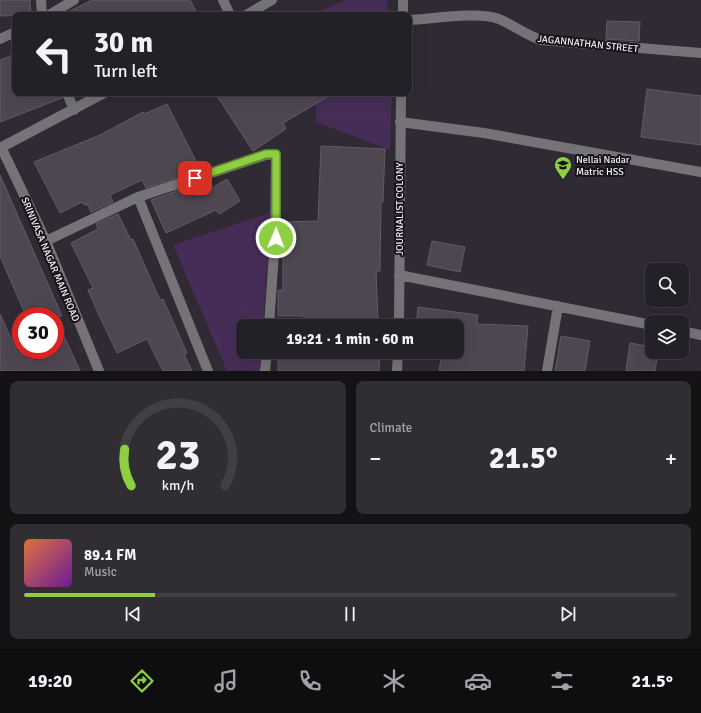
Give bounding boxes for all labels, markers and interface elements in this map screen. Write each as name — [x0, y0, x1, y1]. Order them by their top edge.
text: 30 m — [94, 26, 153, 60]
icon: left — [28, 28, 80, 80]
street label: JAGANNATHAN STREET — [537, 33, 639, 55]
text: Turn left — [94, 60, 157, 82]
place label: Nellai Nadar Matric HSS — [576, 154, 630, 178]
school or university icon: Nellai Nadar Matric HSS — [553, 155, 573, 180]
pin — [178, 161, 212, 195]
street label: JOURNALIST COLONY — [394, 163, 406, 255]
icon: arrive — [184, 167, 206, 189]
street label: SRINIVASA NAGAR MAIN ROAD — [18, 195, 82, 323]
position arrow — [255, 217, 297, 259]
map controls — [645, 263, 689, 359]
button: search — [645, 263, 689, 307]
speed limit sign: 30 — [12, 307, 64, 359]
button: layers — [645, 315, 689, 359]
text: 19:21 · 1 min · 60 m — [286, 330, 414, 348]
text: Climate — [370, 420, 412, 436]
text: 23 — [155, 429, 200, 480]
text: 21.5° — [489, 440, 558, 477]
text: − — [370, 445, 381, 472]
text: + — [665, 445, 677, 472]
text: km/h — [162, 476, 194, 493]
text: 89.1 FM — [84, 546, 136, 564]
text: Music — [84, 564, 117, 580]
icon: previous — [122, 603, 144, 625]
icon: pause — [339, 603, 361, 625]
icon: next — [557, 603, 579, 625]
icon: directions — [128, 667, 156, 695]
icon: music — [212, 667, 240, 695]
icon: phone — [296, 667, 324, 695]
icon: climate — [380, 667, 408, 695]
icon: car — [464, 667, 492, 695]
icon: filters — [548, 667, 576, 695]
text: 19:20 — [28, 670, 72, 692]
text: 21.5° — [631, 670, 673, 692]

